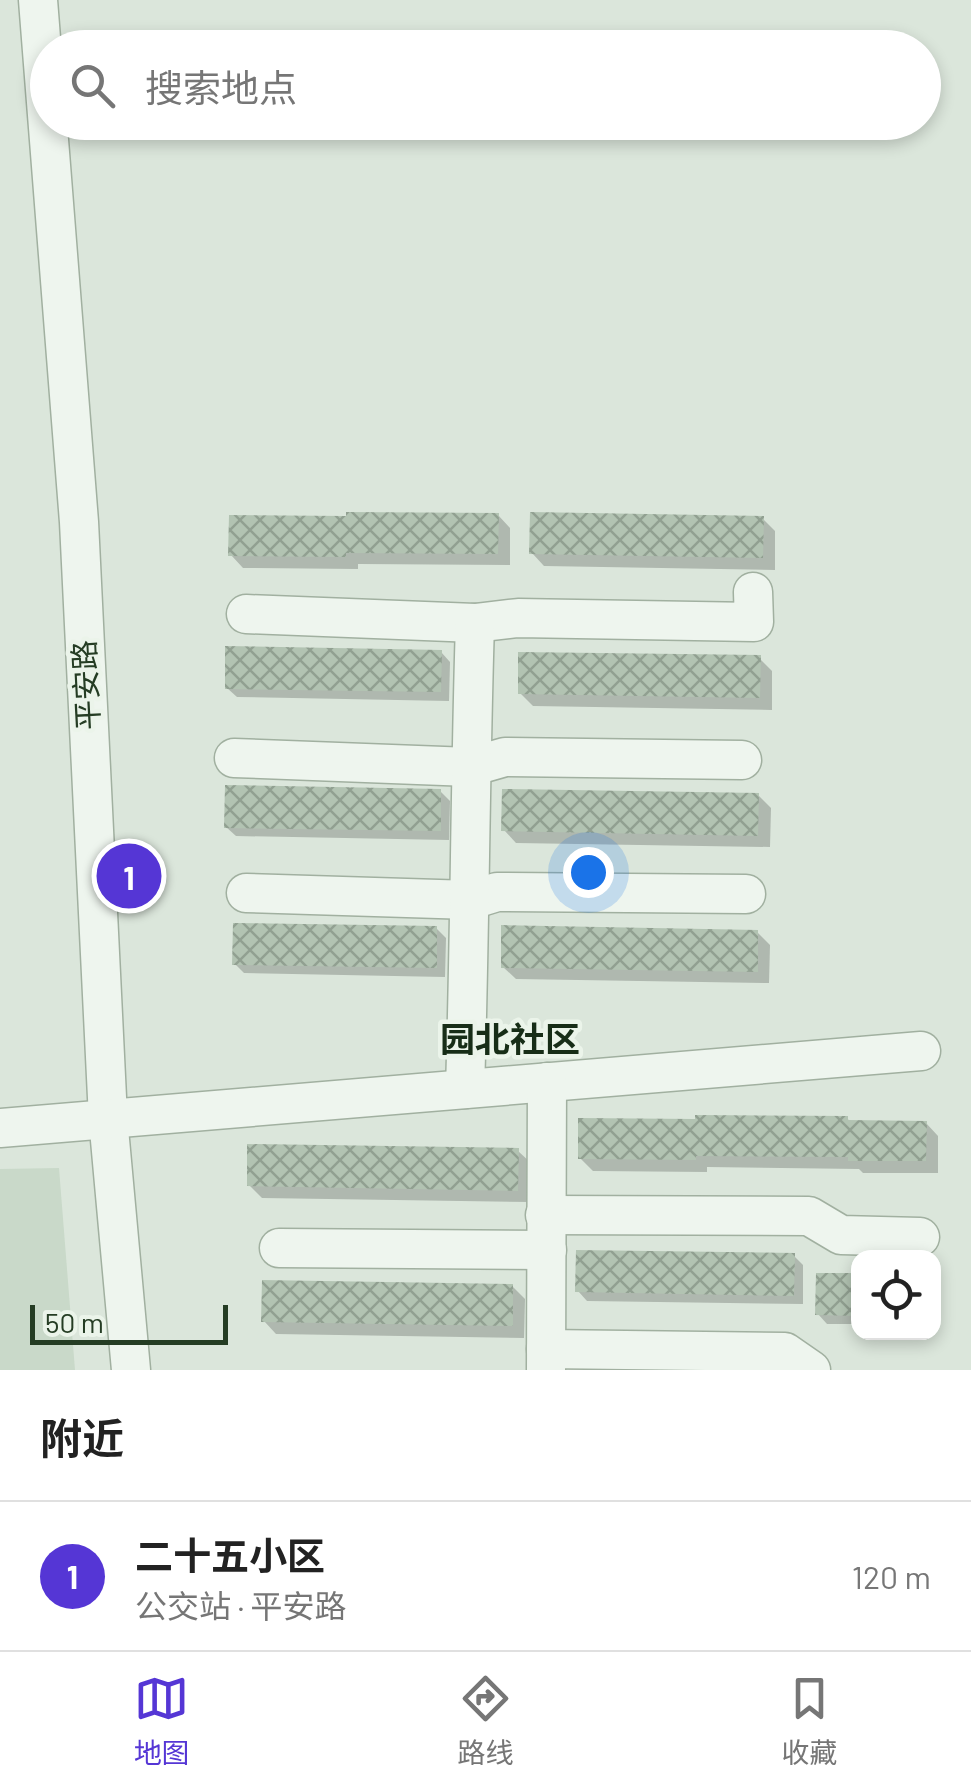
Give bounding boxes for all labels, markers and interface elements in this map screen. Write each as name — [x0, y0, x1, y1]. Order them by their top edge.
search box — [30, 30, 941, 140]
icon: search — [65, 58, 120, 113]
text: 搜索地点 — [145, 64, 297, 110]
street label: 平安路 — [65, 639, 105, 731]
pin: 1 — [96, 838, 162, 914]
your location — [563, 847, 614, 898]
district label: 园北社区 — [440, 1017, 580, 1059]
map controls — [851, 1250, 941, 1340]
button: locate — [851, 1250, 941, 1340]
scale bar — [30, 1300, 228, 1344]
text: 50 m — [45, 1305, 104, 1339]
text: 附近 — [40, 1412, 124, 1462]
text: 二十五小区 — [135, 1532, 325, 1578]
text: 1 — [67, 1557, 78, 1595]
text: 120 m — [852, 1557, 931, 1595]
text: 公交站 · 平安路 — [135, 1586, 347, 1624]
tab: 地图 — [134, 1671, 190, 1771]
tab: 路线 — [457, 1671, 513, 1771]
tab: 收藏 — [781, 1671, 837, 1771]

